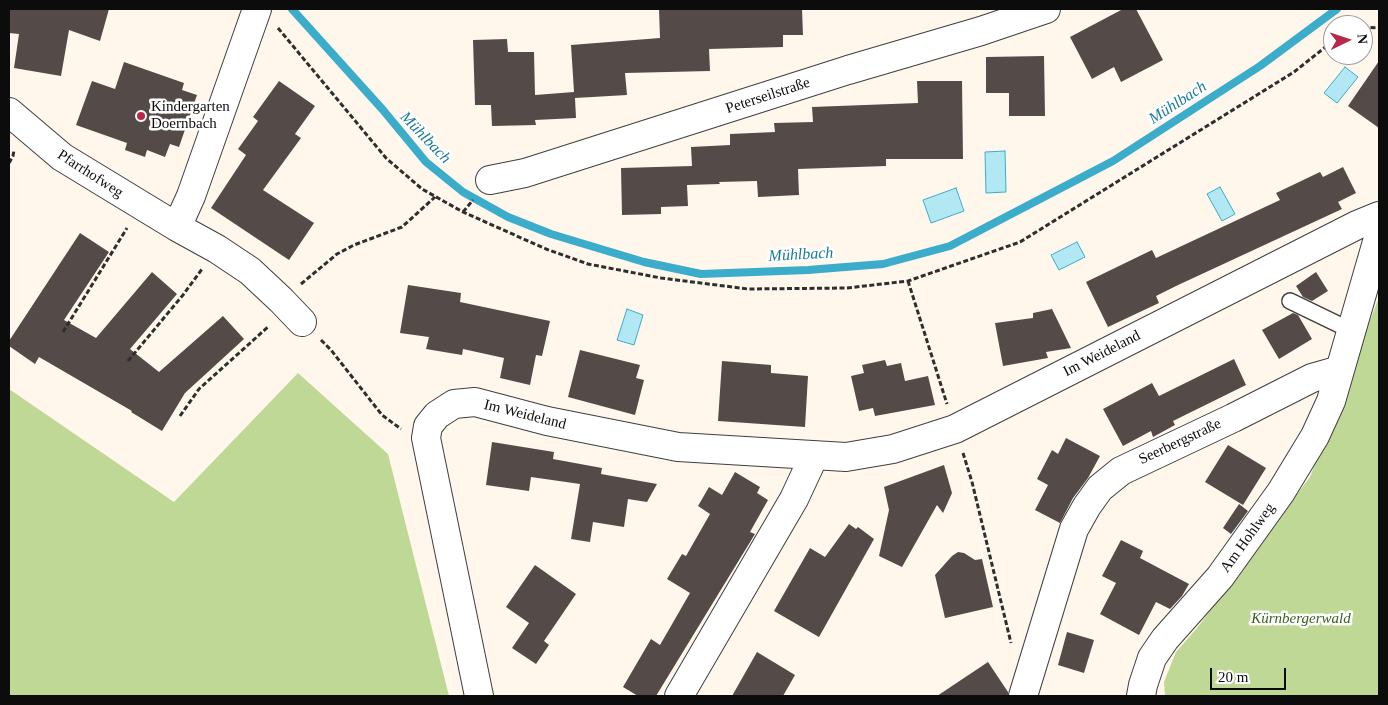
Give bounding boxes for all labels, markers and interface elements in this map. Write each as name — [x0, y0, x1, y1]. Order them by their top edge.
north arrow — [1323, 15, 1373, 65]
text: N — [1355, 33, 1370, 45]
street label: Peterseilstraße — [724, 74, 812, 118]
water label: Mühlbach — [1146, 77, 1210, 129]
place label: Kindergarten Doernbach — [151, 98, 230, 133]
water label: Mühlbach — [396, 108, 454, 168]
marker: Kindergarten Doernbach — [135, 110, 147, 122]
street label: Pfarrhofweg — [54, 146, 126, 202]
water label: Mühlbach — [768, 244, 834, 266]
street label: Im Weideland — [1060, 327, 1144, 381]
street label: Im Weideland — [482, 396, 568, 434]
street label: Seerbergstraße — [1136, 415, 1224, 469]
street label: Am Hohlweg — [1217, 500, 1279, 576]
park label: Kürnbergerwald — [1251, 610, 1351, 628]
scale bar — [1213, 658, 1289, 690]
text: 20 m — [1218, 669, 1248, 685]

